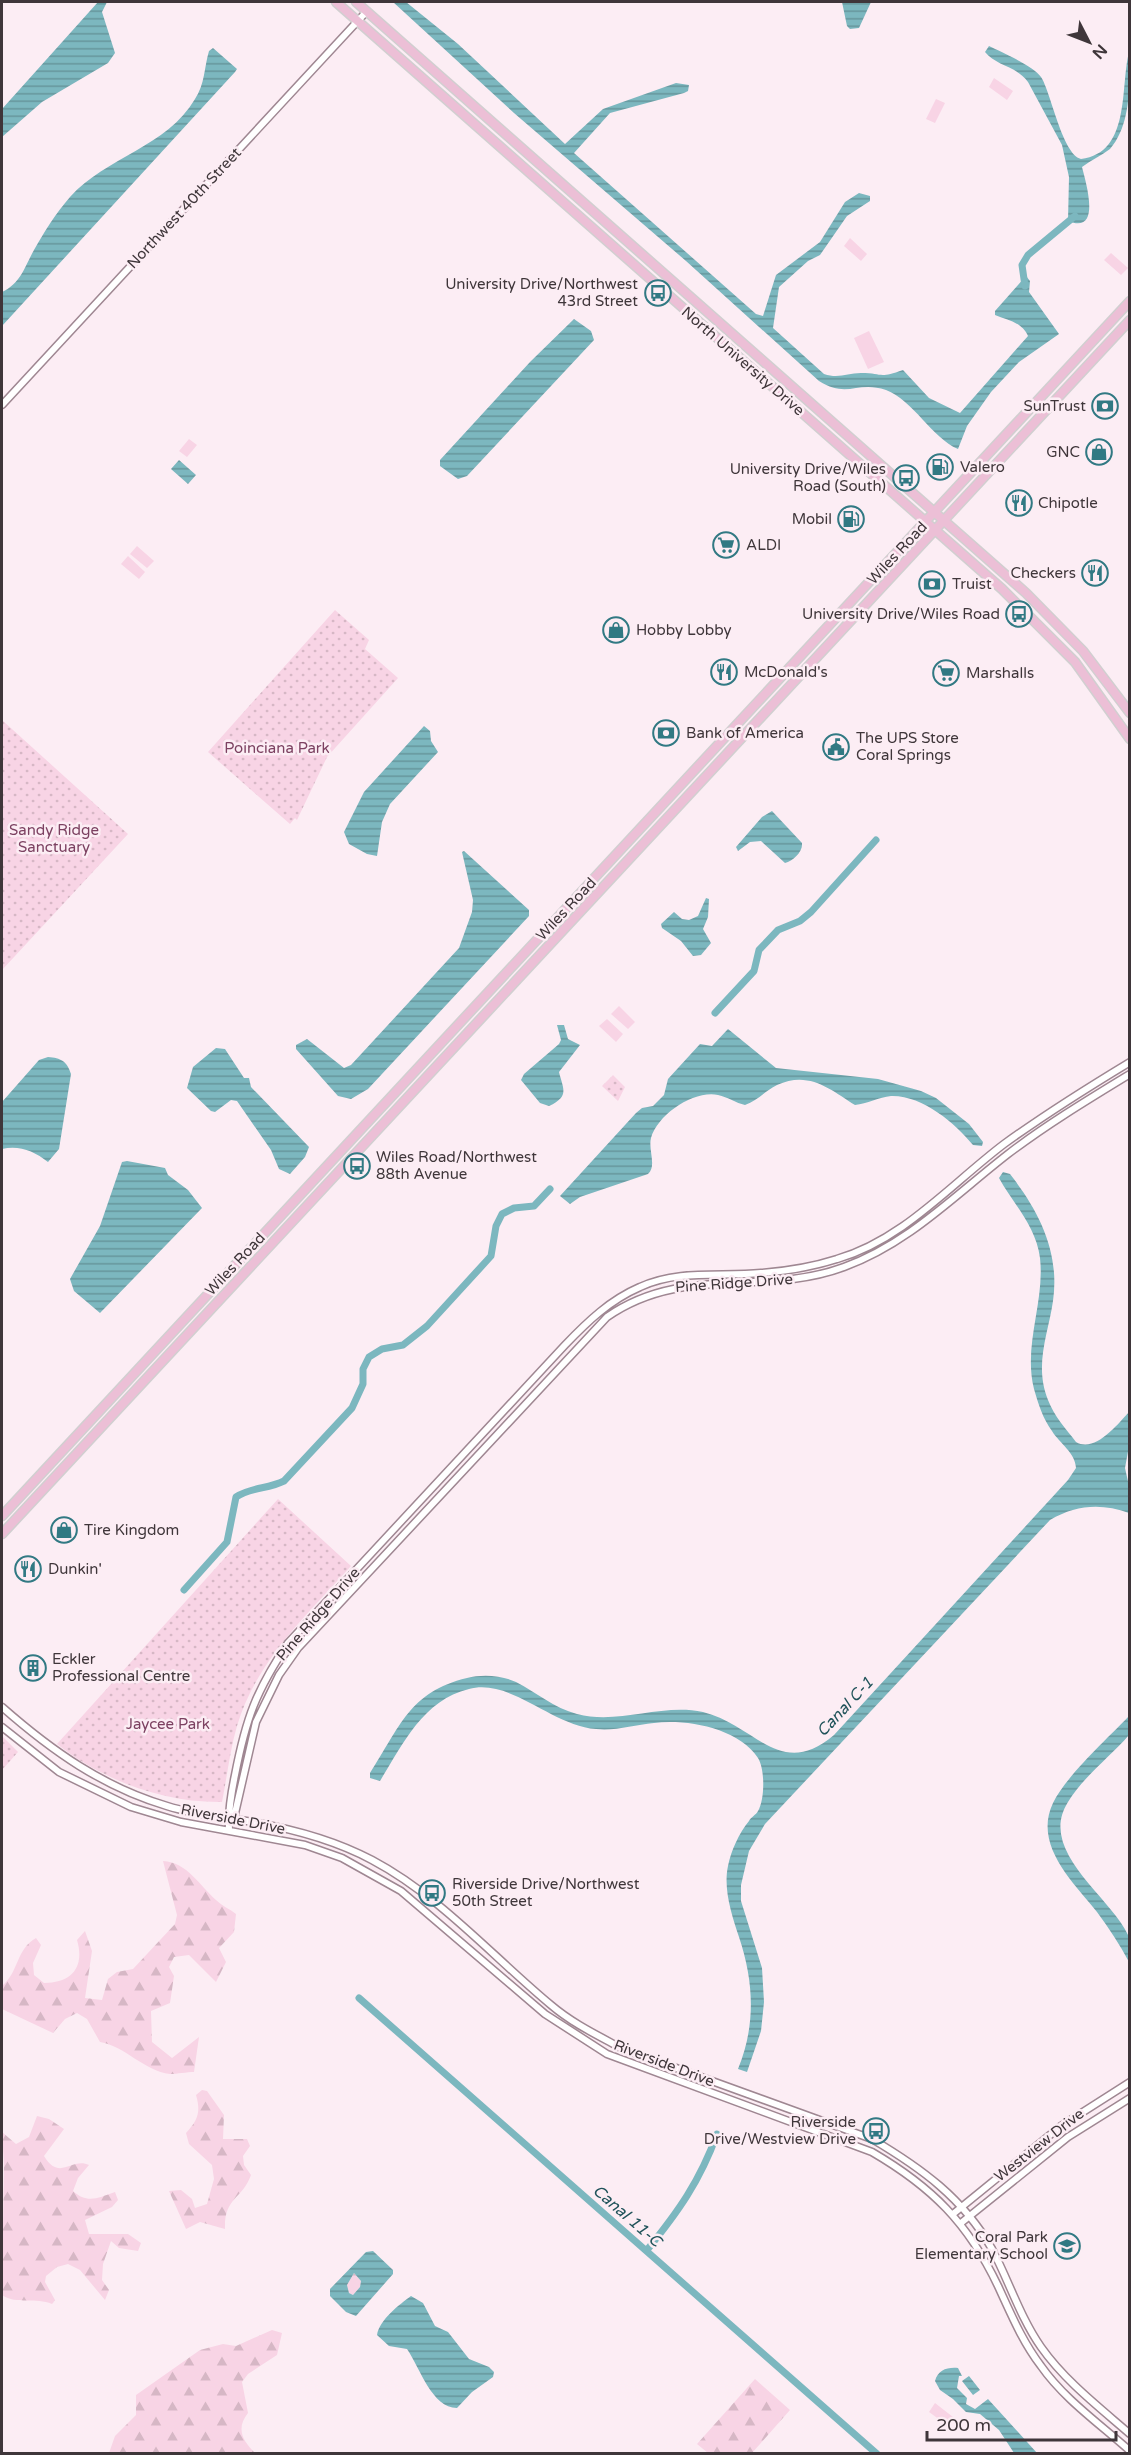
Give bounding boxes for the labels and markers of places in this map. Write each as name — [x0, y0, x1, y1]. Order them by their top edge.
place label: University Drive/Northwest 43rd Street — [445, 275, 638, 310]
bus stop icon: University Drive/Northwest 43rd Street — [643, 278, 673, 308]
bank icon: SunTrust — [1090, 391, 1120, 421]
place label: SunTrust — [1024, 397, 1086, 415]
shop icon: GNC — [1084, 437, 1114, 467]
place label: GNC — [1046, 443, 1080, 461]
fuel station icon: Valero — [925, 452, 955, 482]
place label: Valero — [960, 458, 1005, 476]
place label: University Drive/Wiles Road (South) — [730, 460, 886, 495]
bus stop icon: University Drive/Wiles Road (South) — [891, 463, 921, 493]
restaurant icon: Chipotle — [1004, 488, 1034, 518]
place label: Chipotle — [1038, 494, 1098, 512]
fuel station icon: Mobil — [836, 504, 866, 534]
place label: Mobil — [792, 510, 832, 528]
supermarket icon: ALDI — [711, 530, 741, 560]
place label: ALDI — [746, 536, 781, 554]
restaurant icon: Checkers — [1080, 558, 1110, 588]
place label: Checkers — [1010, 564, 1076, 582]
bank icon: Truist — [917, 569, 947, 599]
place label: Truist — [952, 575, 992, 593]
bus stop icon: University Drive/Wiles Road — [1004, 599, 1034, 629]
place label: University Drive/Wiles Road — [802, 605, 1000, 623]
shop icon: Hobby Lobby — [601, 615, 631, 645]
place label: Hobby Lobby — [636, 621, 732, 639]
restaurant icon: McDonald's — [709, 657, 739, 687]
supermarket icon: Marshalls — [931, 658, 961, 688]
place label: McDonald's — [744, 663, 828, 681]
place label: Marshalls — [966, 664, 1034, 682]
bank icon: Bank of America — [651, 718, 681, 748]
place label: Bank of America — [686, 724, 804, 742]
place label: The UPS Store Coral Springs — [856, 729, 959, 764]
public building icon: The UPS Store Coral Springs — [821, 732, 851, 762]
place label: Wiles Road/Northwest 88th Avenue — [376, 1148, 537, 1183]
bus stop icon: Wiles Road/Northwest 88th Avenue — [342, 1151, 372, 1181]
shop icon: Tire Kingdom — [49, 1515, 79, 1545]
place label: Tire Kingdom — [84, 1521, 179, 1539]
restaurant icon: Dunkin' — [13, 1554, 43, 1584]
place label: Dunkin' — [48, 1560, 102, 1578]
place label: Eckler Professional Centre — [52, 1650, 190, 1685]
building icon: Eckler Professional Centre — [18, 1653, 48, 1683]
place label: Riverside Drive/Northwest 50th Street — [452, 1875, 640, 1910]
bus stop icon: Riverside Drive/Northwest 50th Street — [417, 1878, 447, 1908]
place label: Riverside Drive/Westview Drive — [704, 2113, 856, 2148]
bus stop icon: Riverside Drive/Westview Drive — [861, 2116, 891, 2146]
place label: Coral Park Elementary School — [915, 2228, 1048, 2263]
school or university icon: Coral Park Elementary School — [1052, 2231, 1082, 2261]

